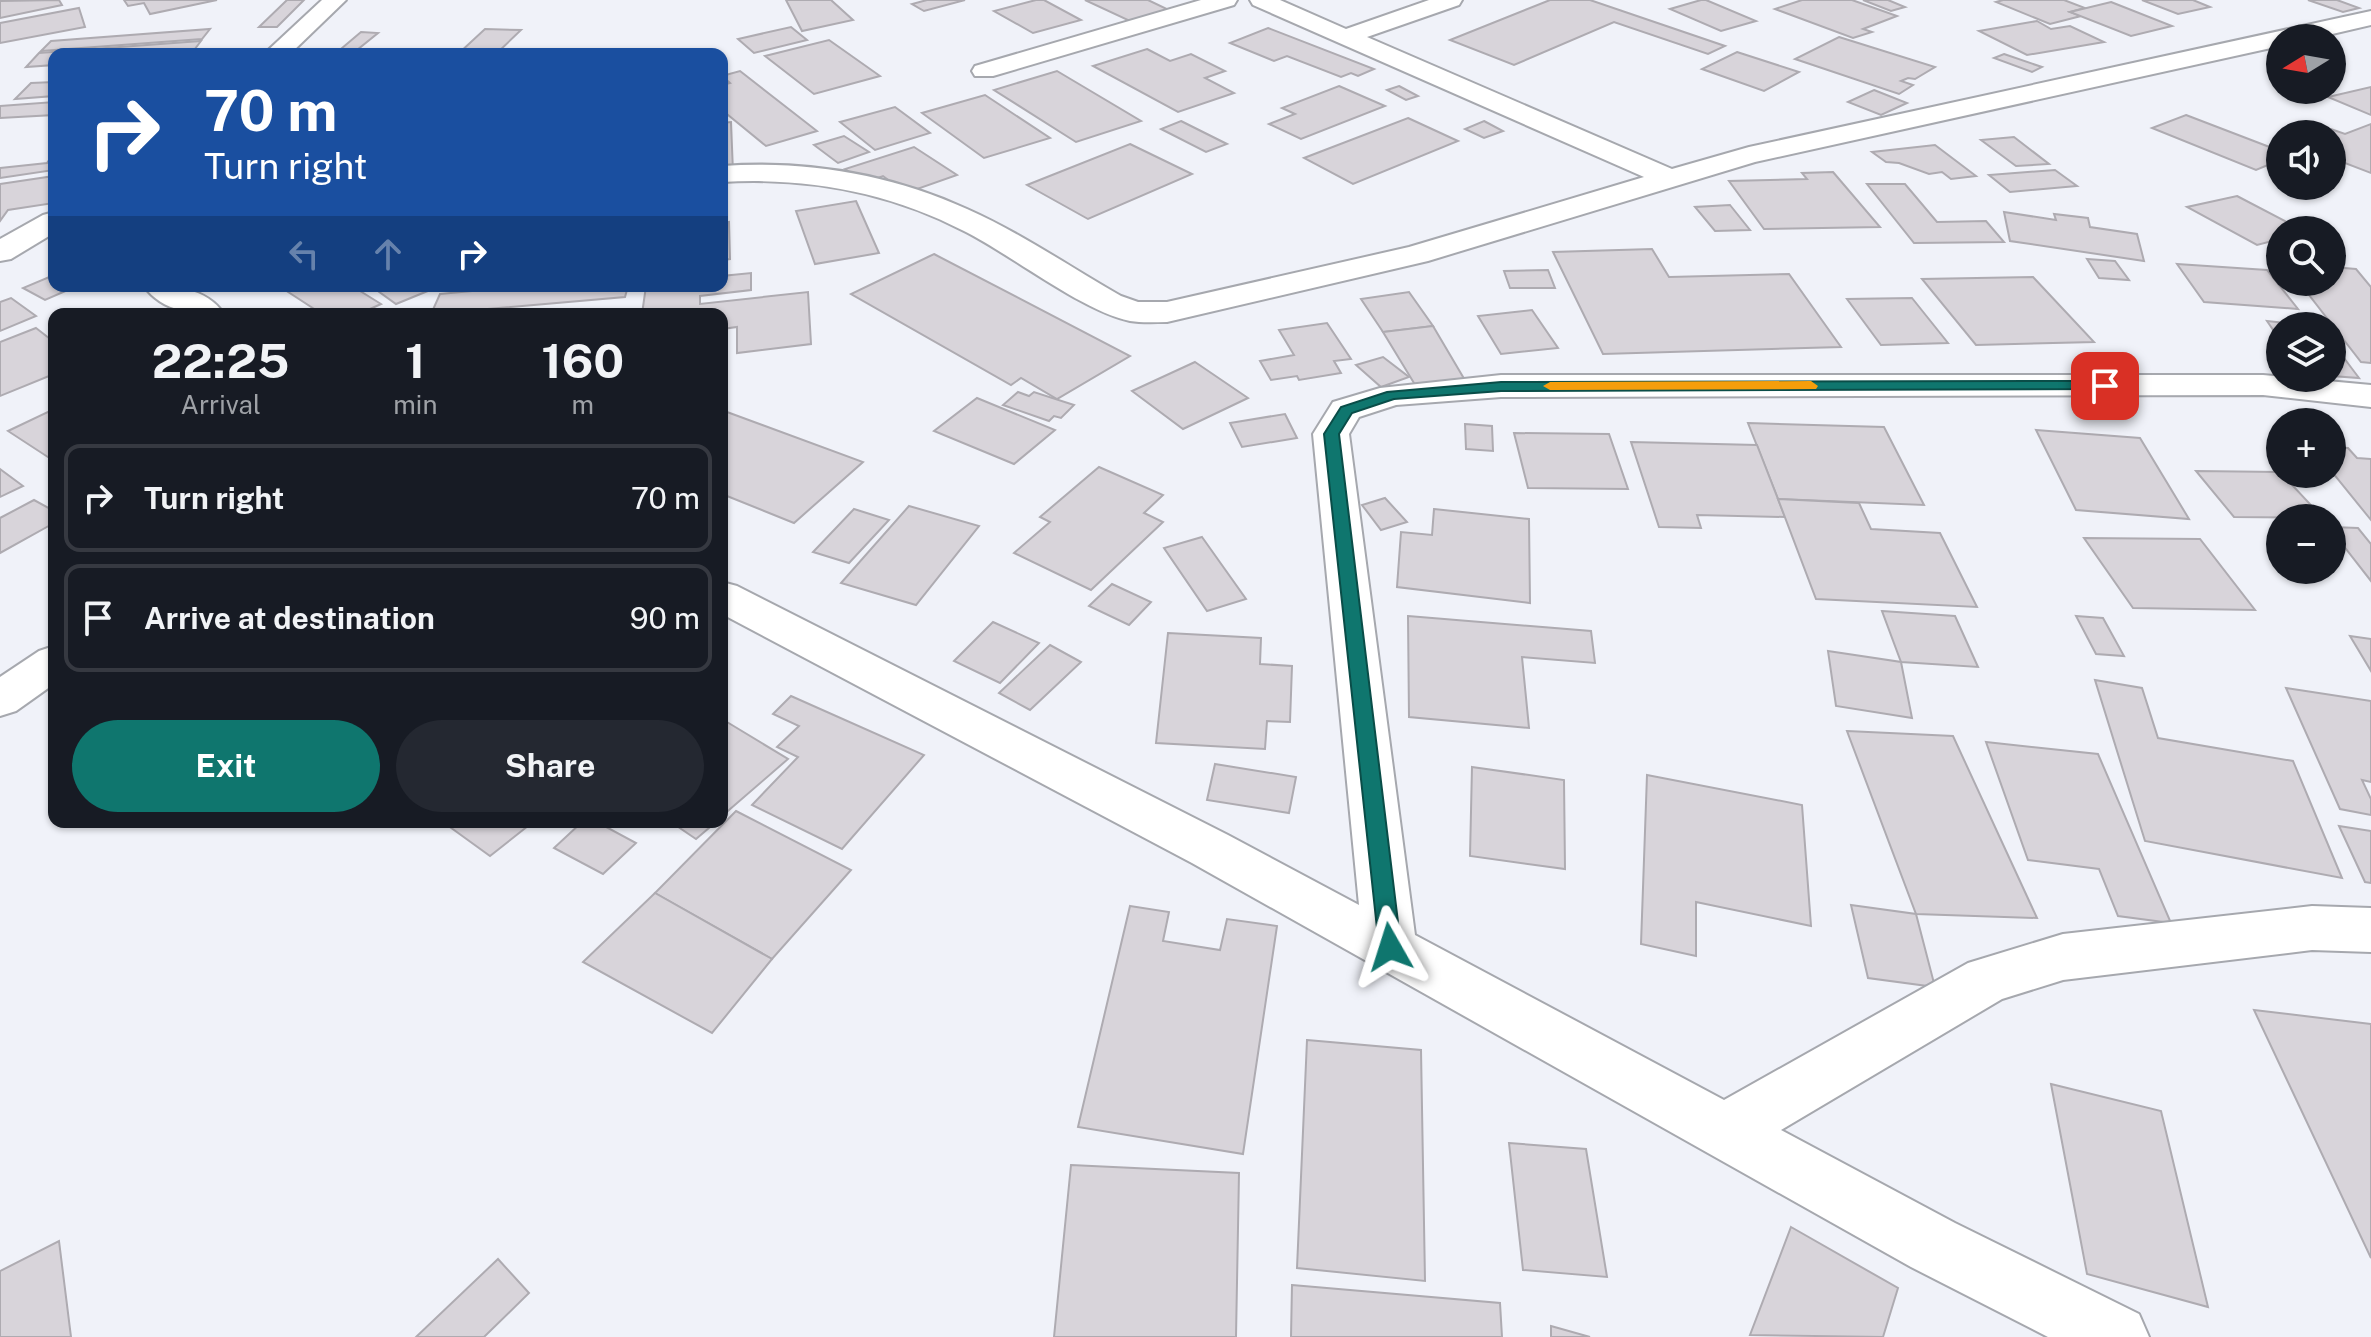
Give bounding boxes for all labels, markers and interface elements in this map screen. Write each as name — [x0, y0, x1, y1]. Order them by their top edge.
north arrow — [2266, 24, 2346, 104]
map controls — [2266, 24, 2346, 584]
text: 70 m — [204, 78, 337, 144]
icon: right — [72, 80, 176, 184]
button: sound — [2266, 120, 2346, 200]
text: Turn right — [204, 145, 367, 187]
button: search — [2266, 216, 2346, 296]
icon: left — [282, 232, 326, 276]
icon: ahead — [366, 232, 410, 276]
icon: right — [450, 232, 494, 276]
button: layers — [2266, 312, 2346, 392]
text: 22:25 — [152, 332, 290, 389]
text: 1 — [405, 332, 426, 389]
text: 160 — [541, 332, 624, 389]
pin — [2071, 352, 2139, 420]
icon: arrive — [2083, 364, 2127, 408]
text: Arrival — [180, 389, 261, 420]
text: min — [393, 389, 437, 420]
text: m — [571, 389, 594, 420]
button: + — [2266, 408, 2346, 488]
icon: right — [76, 476, 120, 520]
text: Turn right — [144, 480, 284, 516]
text: 70 m — [631, 480, 700, 516]
button: − — [2266, 504, 2346, 584]
icon: arrive — [76, 596, 120, 640]
text: Arrive at destination — [144, 600, 435, 636]
text: 90 m — [630, 600, 700, 636]
button: Exit — [72, 720, 380, 812]
button: Share — [396, 720, 704, 812]
position arrow — [1348, 905, 1432, 989]

